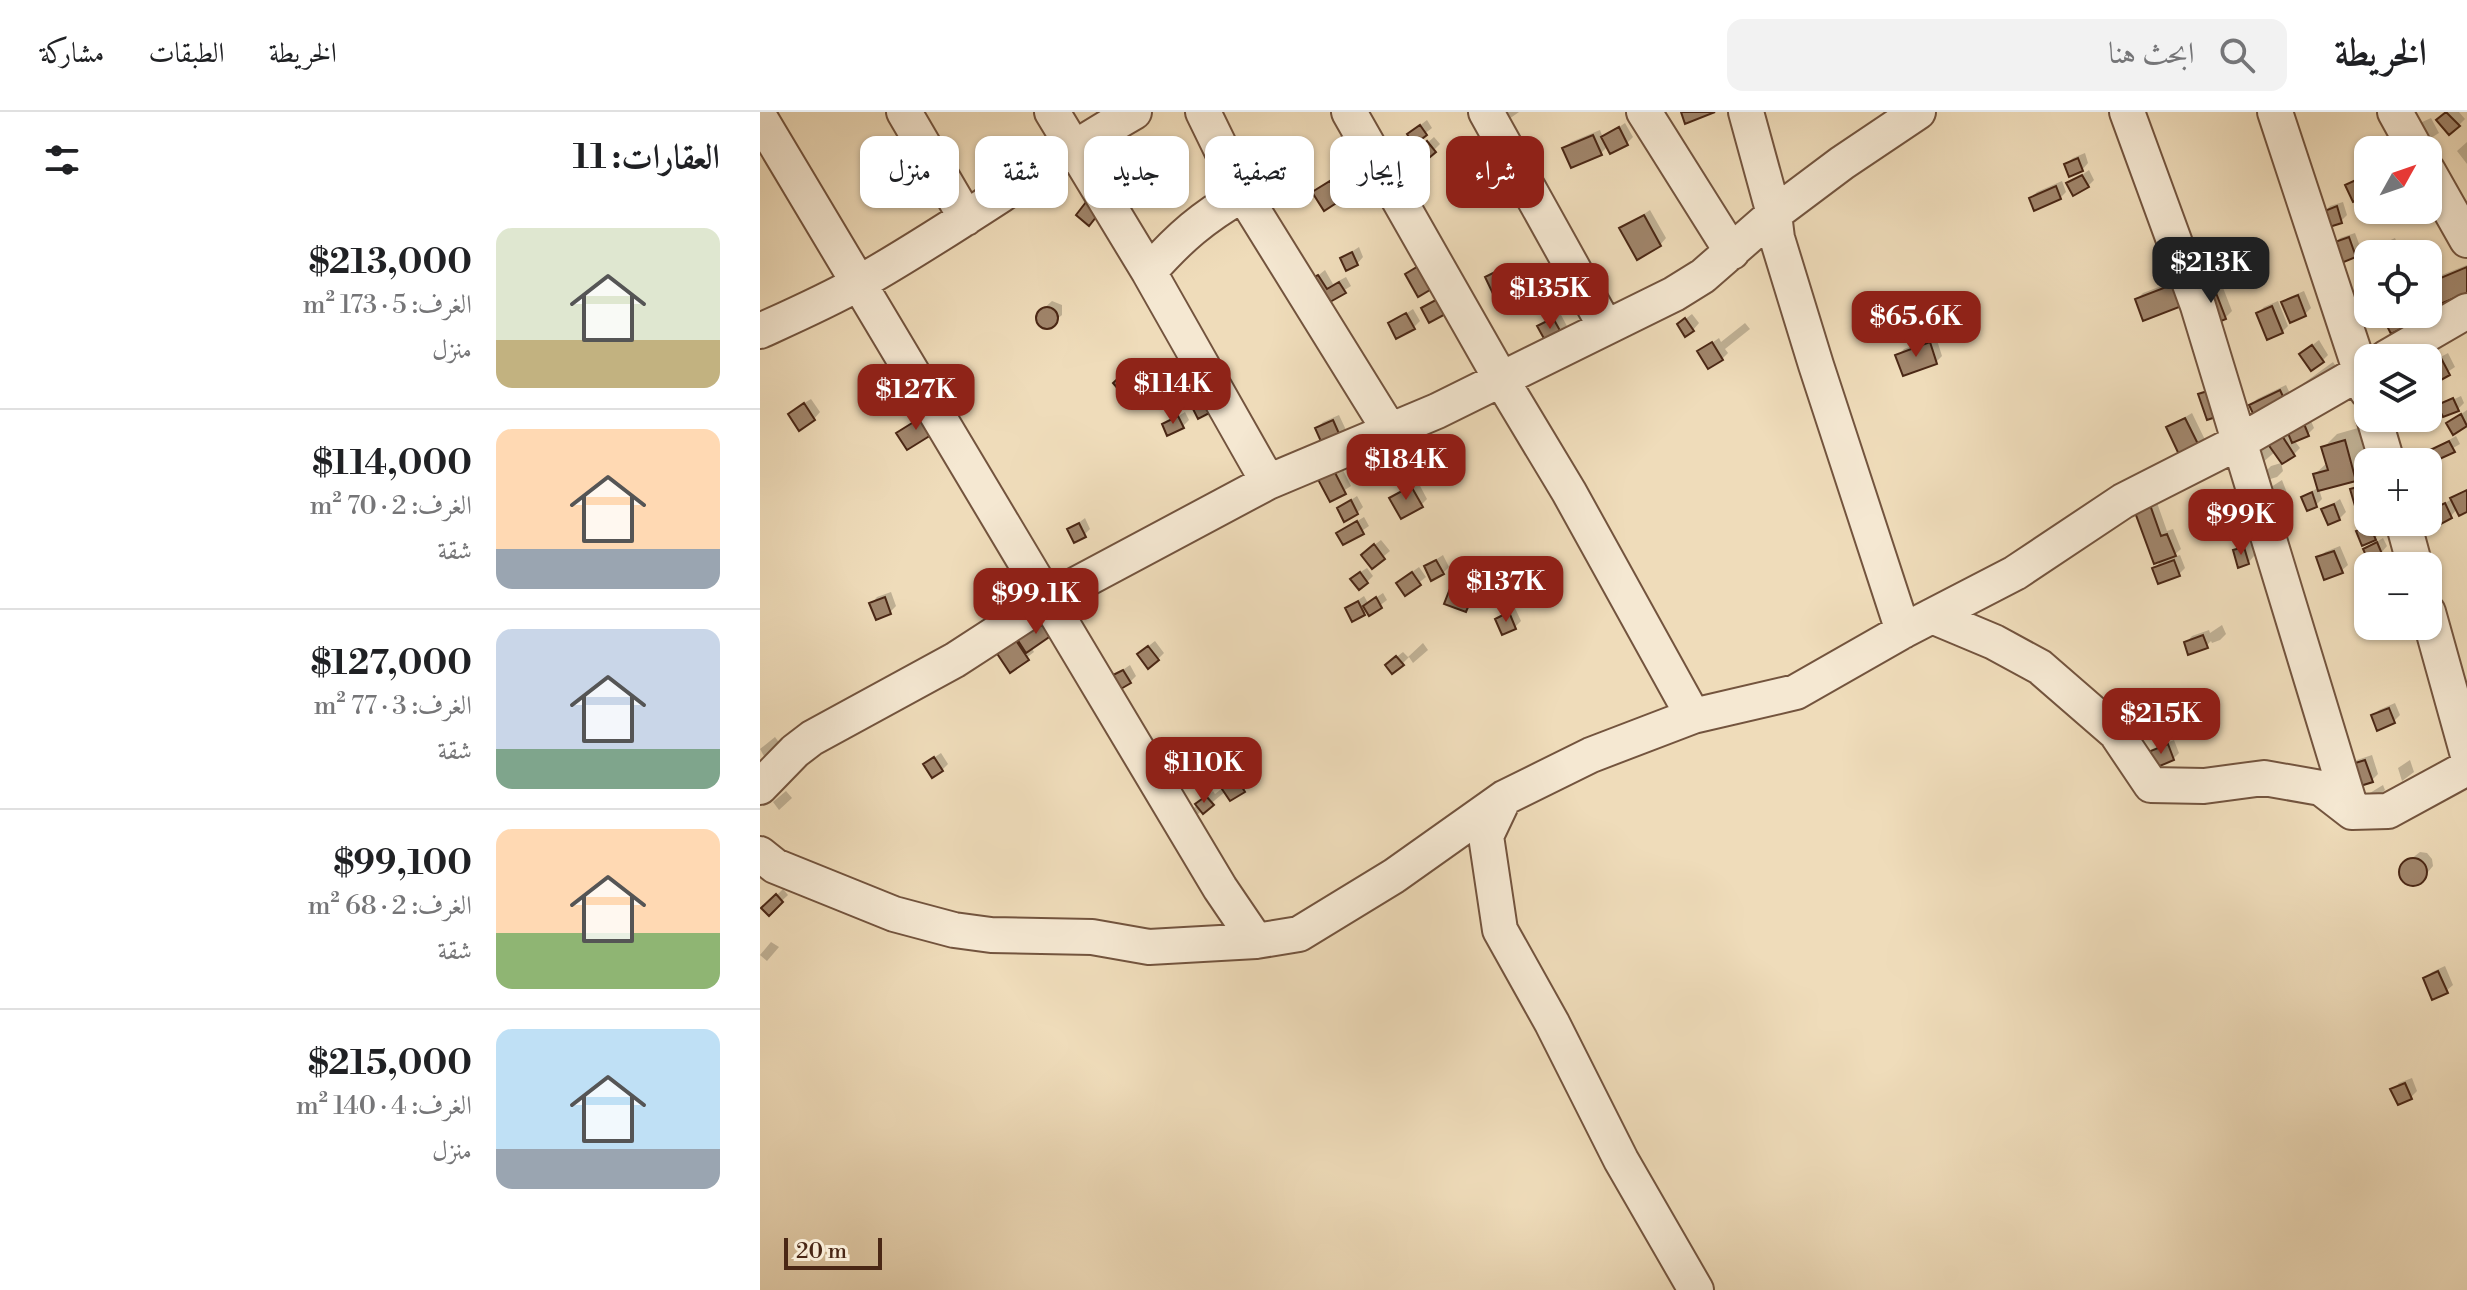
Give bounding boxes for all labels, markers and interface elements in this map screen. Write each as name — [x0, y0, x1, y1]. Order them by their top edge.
search box — [1727, 19, 2287, 91]
text: الخريطة — [2335, 30, 2427, 77]
icon: search — [2215, 33, 2259, 77]
text: ابحث هنا — [2108, 35, 2195, 73]
text: مشاركة — [40, 36, 104, 71]
text: الطبقات — [148, 36, 225, 71]
text: الخريطة — [269, 36, 337, 71]
chip: منزل — [860, 136, 959, 208]
chip: شقة — [975, 136, 1068, 208]
chip: جديد — [1084, 136, 1189, 208]
chip: تصفية — [1205, 136, 1314, 208]
chip: إيجار — [1330, 136, 1430, 208]
chip: شراء — [1446, 136, 1544, 208]
north arrow — [2354, 136, 2442, 224]
map controls — [2354, 136, 2442, 640]
text: العقارات: 11 — [573, 137, 720, 179]
icon: filters — [40, 138, 84, 182]
pin: $213K — [2155, 237, 2267, 305]
button: locate — [2354, 240, 2442, 328]
text: $213,000 — [309, 242, 472, 284]
text: $213K — [2170, 247, 2252, 279]
icon: home — [560, 260, 656, 356]
pin: $135K — [1494, 263, 1606, 331]
text: $135K — [1510, 273, 1590, 305]
text: الغرف: 5 · 173 m² — [303, 289, 472, 321]
pin: $65.6K — [1851, 291, 1981, 359]
text: $65.6K — [1870, 301, 1962, 333]
text: منزل — [432, 334, 472, 366]
button: layers — [2354, 344, 2442, 432]
pin: $114K — [1117, 358, 1229, 426]
pin: $127K — [860, 364, 972, 432]
text: $114K — [1134, 368, 1212, 400]
text: $127K — [876, 374, 956, 406]
pin: $184K — [1350, 434, 1462, 502]
text: $114,000 — [312, 443, 472, 485]
text: $184K — [1365, 444, 1448, 476]
button: + — [2354, 448, 2442, 536]
icon: home — [560, 461, 656, 557]
pin: $99K — [2194, 489, 2288, 557]
text: الغرف: 2 · 70 m² — [310, 490, 472, 522]
text: $99K — [2206, 499, 2276, 531]
text: شقة — [438, 535, 472, 567]
button: − — [2354, 552, 2442, 640]
pin: $137K — [1450, 556, 1562, 624]
text: $137K — [1466, 566, 1546, 598]
pin: $99.1K — [971, 568, 1101, 636]
text: $99.1K — [991, 578, 1081, 610]
text: $127,000 — [311, 643, 472, 685]
icon: home — [560, 661, 656, 757]
pin: $215K — [2105, 688, 2217, 756]
text: الغرف: 3 · 77 m² — [314, 690, 472, 722]
text: $215K — [2120, 698, 2202, 730]
text: شقة — [438, 735, 472, 767]
pin: $110K — [1148, 737, 1260, 805]
text: $110K — [1164, 747, 1244, 779]
text: $99,100 — [333, 843, 472, 885]
icon: home — [560, 861, 656, 957]
text: الغرف: 2 · 68 m² — [308, 890, 472, 922]
text: شقة — [438, 935, 472, 967]
text: $215,000 — [308, 1043, 472, 1085]
icon: home — [560, 1061, 656, 1157]
text: الغرف: 4 · 140 m² — [296, 1090, 472, 1122]
text: منزل — [432, 1135, 472, 1167]
scale bar — [784, 1234, 882, 1270]
text: 20 m — [796, 1238, 847, 1265]

